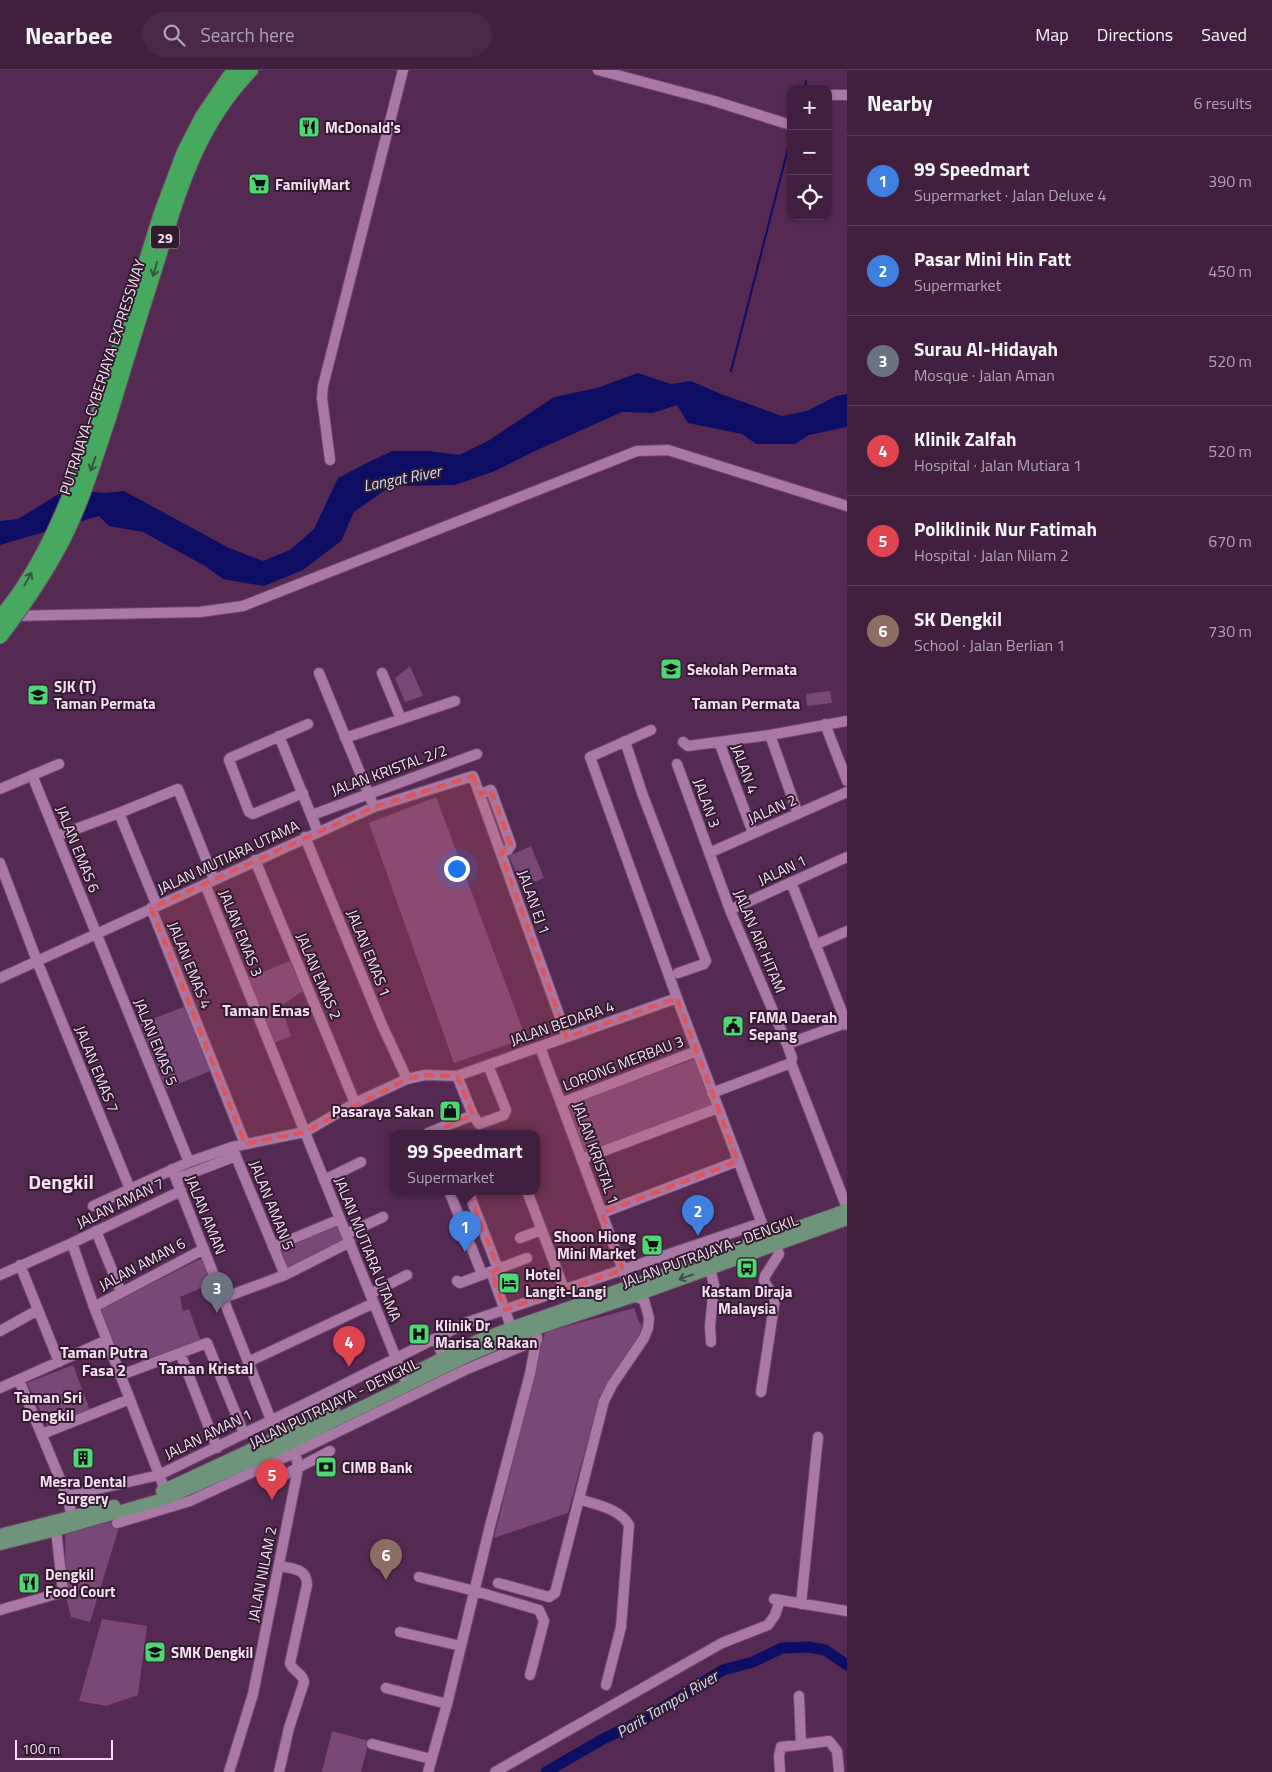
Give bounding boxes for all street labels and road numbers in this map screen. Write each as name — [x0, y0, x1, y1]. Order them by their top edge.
road number: 29 — [151, 226, 179, 248]
street label: PUTRAJAYA–CYBERJAYA EXPRESSWAY — [53, 256, 151, 498]
street label: JALAN KRISTAL 2/2 — [328, 738, 450, 802]
street label: JALAN 4 — [725, 741, 765, 797]
street label: JALAN 3 — [687, 775, 727, 831]
street label: JALAN 2 — [744, 788, 800, 830]
street label: JALAN EMAS 6 — [50, 802, 106, 896]
street label: JALAN MUTIARA UTAMA — [153, 814, 303, 900]
street label: JALAN 1 — [754, 849, 810, 891]
street label: JALAN EJ 1 — [512, 867, 556, 937]
street label: JALAN EMAS 3 — [213, 886, 269, 980]
street label: JALAN AIR HITAM — [728, 886, 792, 996]
street label: JALAN EMAS 1 — [341, 906, 397, 1000]
street label: JALAN EMAS 4 — [162, 918, 218, 1012]
street label: JALAN EMAS 2 — [290, 929, 348, 1023]
street label: JALAN BEDARA 4 — [507, 994, 617, 1052]
street label: JALAN EMAS 5 — [128, 995, 184, 1089]
street label: JALAN EMAS 7 — [69, 1022, 125, 1116]
street label: LORONG MERBAU 3 — [559, 1029, 687, 1097]
street label: JALAN KRISTAL 1 — [567, 1099, 625, 1207]
street label: JALAN AMAN 5 — [244, 1157, 300, 1253]
street label: JALAN AMAN 7 — [72, 1172, 168, 1234]
street label: JALAN AMAN — [180, 1172, 232, 1258]
street label: JALAN MUTIARA UTAMA — [328, 1173, 408, 1325]
street label: JALAN PUTRAJAYA - DENGKIL — [619, 1208, 801, 1294]
street label: JALAN AMAN 6 — [95, 1232, 189, 1296]
street label: JALAN PUTRAJAYA - DENGKIL — [245, 1352, 423, 1454]
street label: JALAN AMAN 1 — [160, 1403, 256, 1465]
street label: JALAN NILAM 2 — [241, 1524, 283, 1624]

